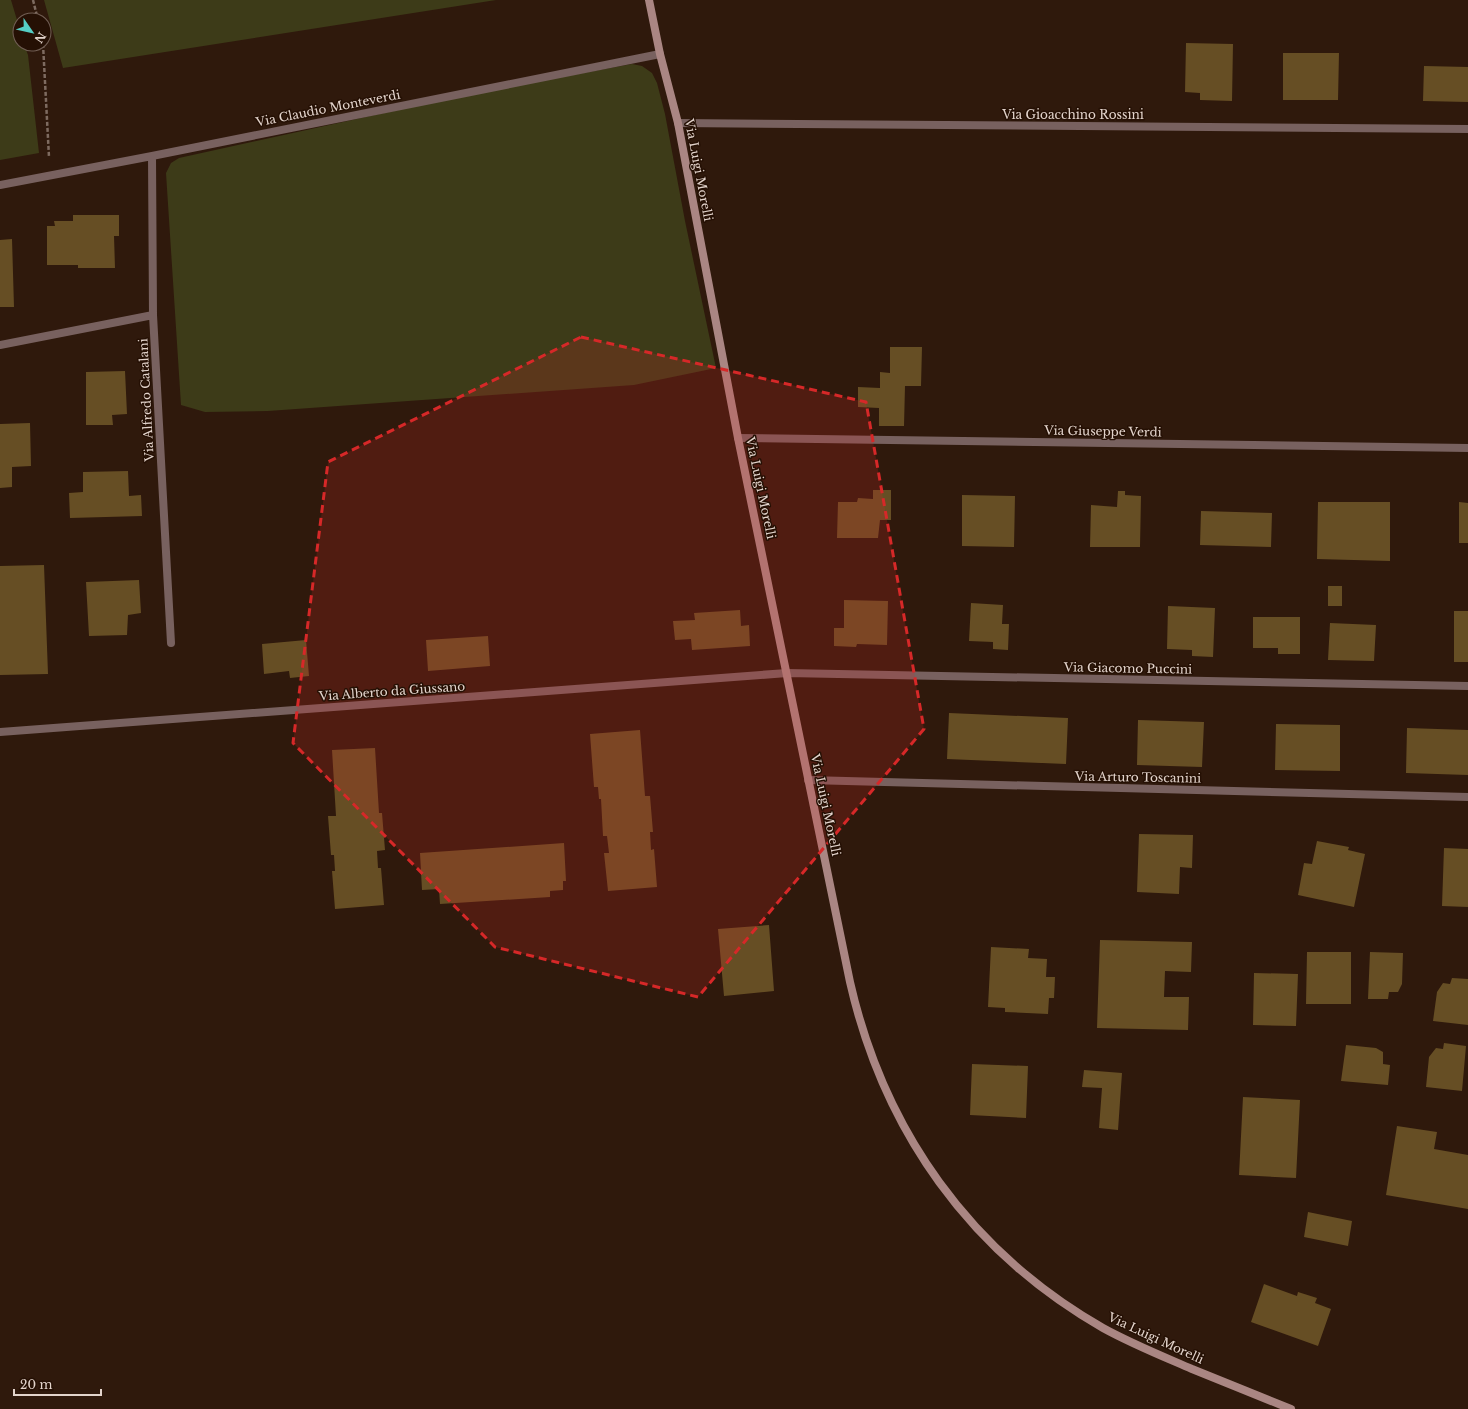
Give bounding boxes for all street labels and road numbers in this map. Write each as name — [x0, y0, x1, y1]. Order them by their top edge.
street label: Via Claudio Monteverdi — [253, 87, 402, 130]
street label: Via Gioacchino Rossini — [1001, 107, 1144, 122]
street label: Via Luigi Morelli — [682, 117, 716, 222]
street label: Via Alfredo Catalani — [135, 338, 157, 463]
street label: Via Giuseppe Verdi — [1043, 422, 1162, 440]
street label: Via Luigi Morelli — [743, 435, 779, 540]
street label: Via Giacomo Puccini — [1063, 659, 1192, 677]
street label: Via Alberto da Giussano — [317, 678, 466, 704]
street label: Via Luigi Morelli — [808, 752, 844, 857]
street label: Via Arturo Toscanini — [1074, 768, 1201, 786]
street label: Via Luigi Morelli — [1105, 1309, 1206, 1367]

